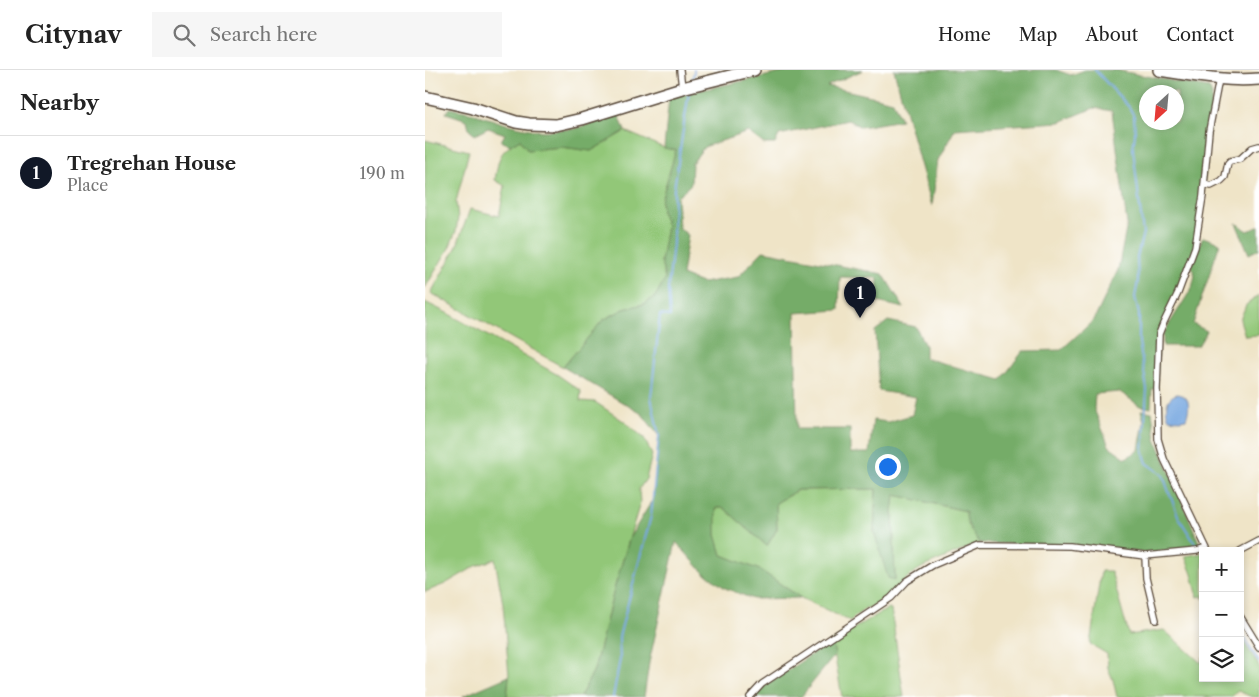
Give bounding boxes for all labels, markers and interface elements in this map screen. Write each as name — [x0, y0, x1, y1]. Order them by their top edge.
search box — [152, 12, 502, 57]
text: Citynav — [25, 20, 122, 49]
icon: search — [170, 21, 198, 49]
text: Search here — [210, 23, 317, 46]
text: Home — [938, 24, 991, 46]
text: Map — [1019, 24, 1057, 46]
text: About — [1085, 24, 1138, 46]
text: Contact — [1166, 24, 1234, 46]
north arrow — [1139, 85, 1184, 130]
text: Nearby — [20, 90, 99, 115]
text: Tregrehan House — [67, 152, 236, 175]
text: 1 — [32, 163, 40, 183]
text: 190 m — [360, 163, 405, 183]
text: Place — [67, 175, 108, 195]
pin: 1 — [844, 277, 876, 318]
your location — [875, 454, 901, 480]
map controls — [1199, 547, 1244, 682]
button: + — [1199, 547, 1244, 592]
button: − — [1199, 592, 1244, 637]
button: layers — [1199, 637, 1244, 682]

